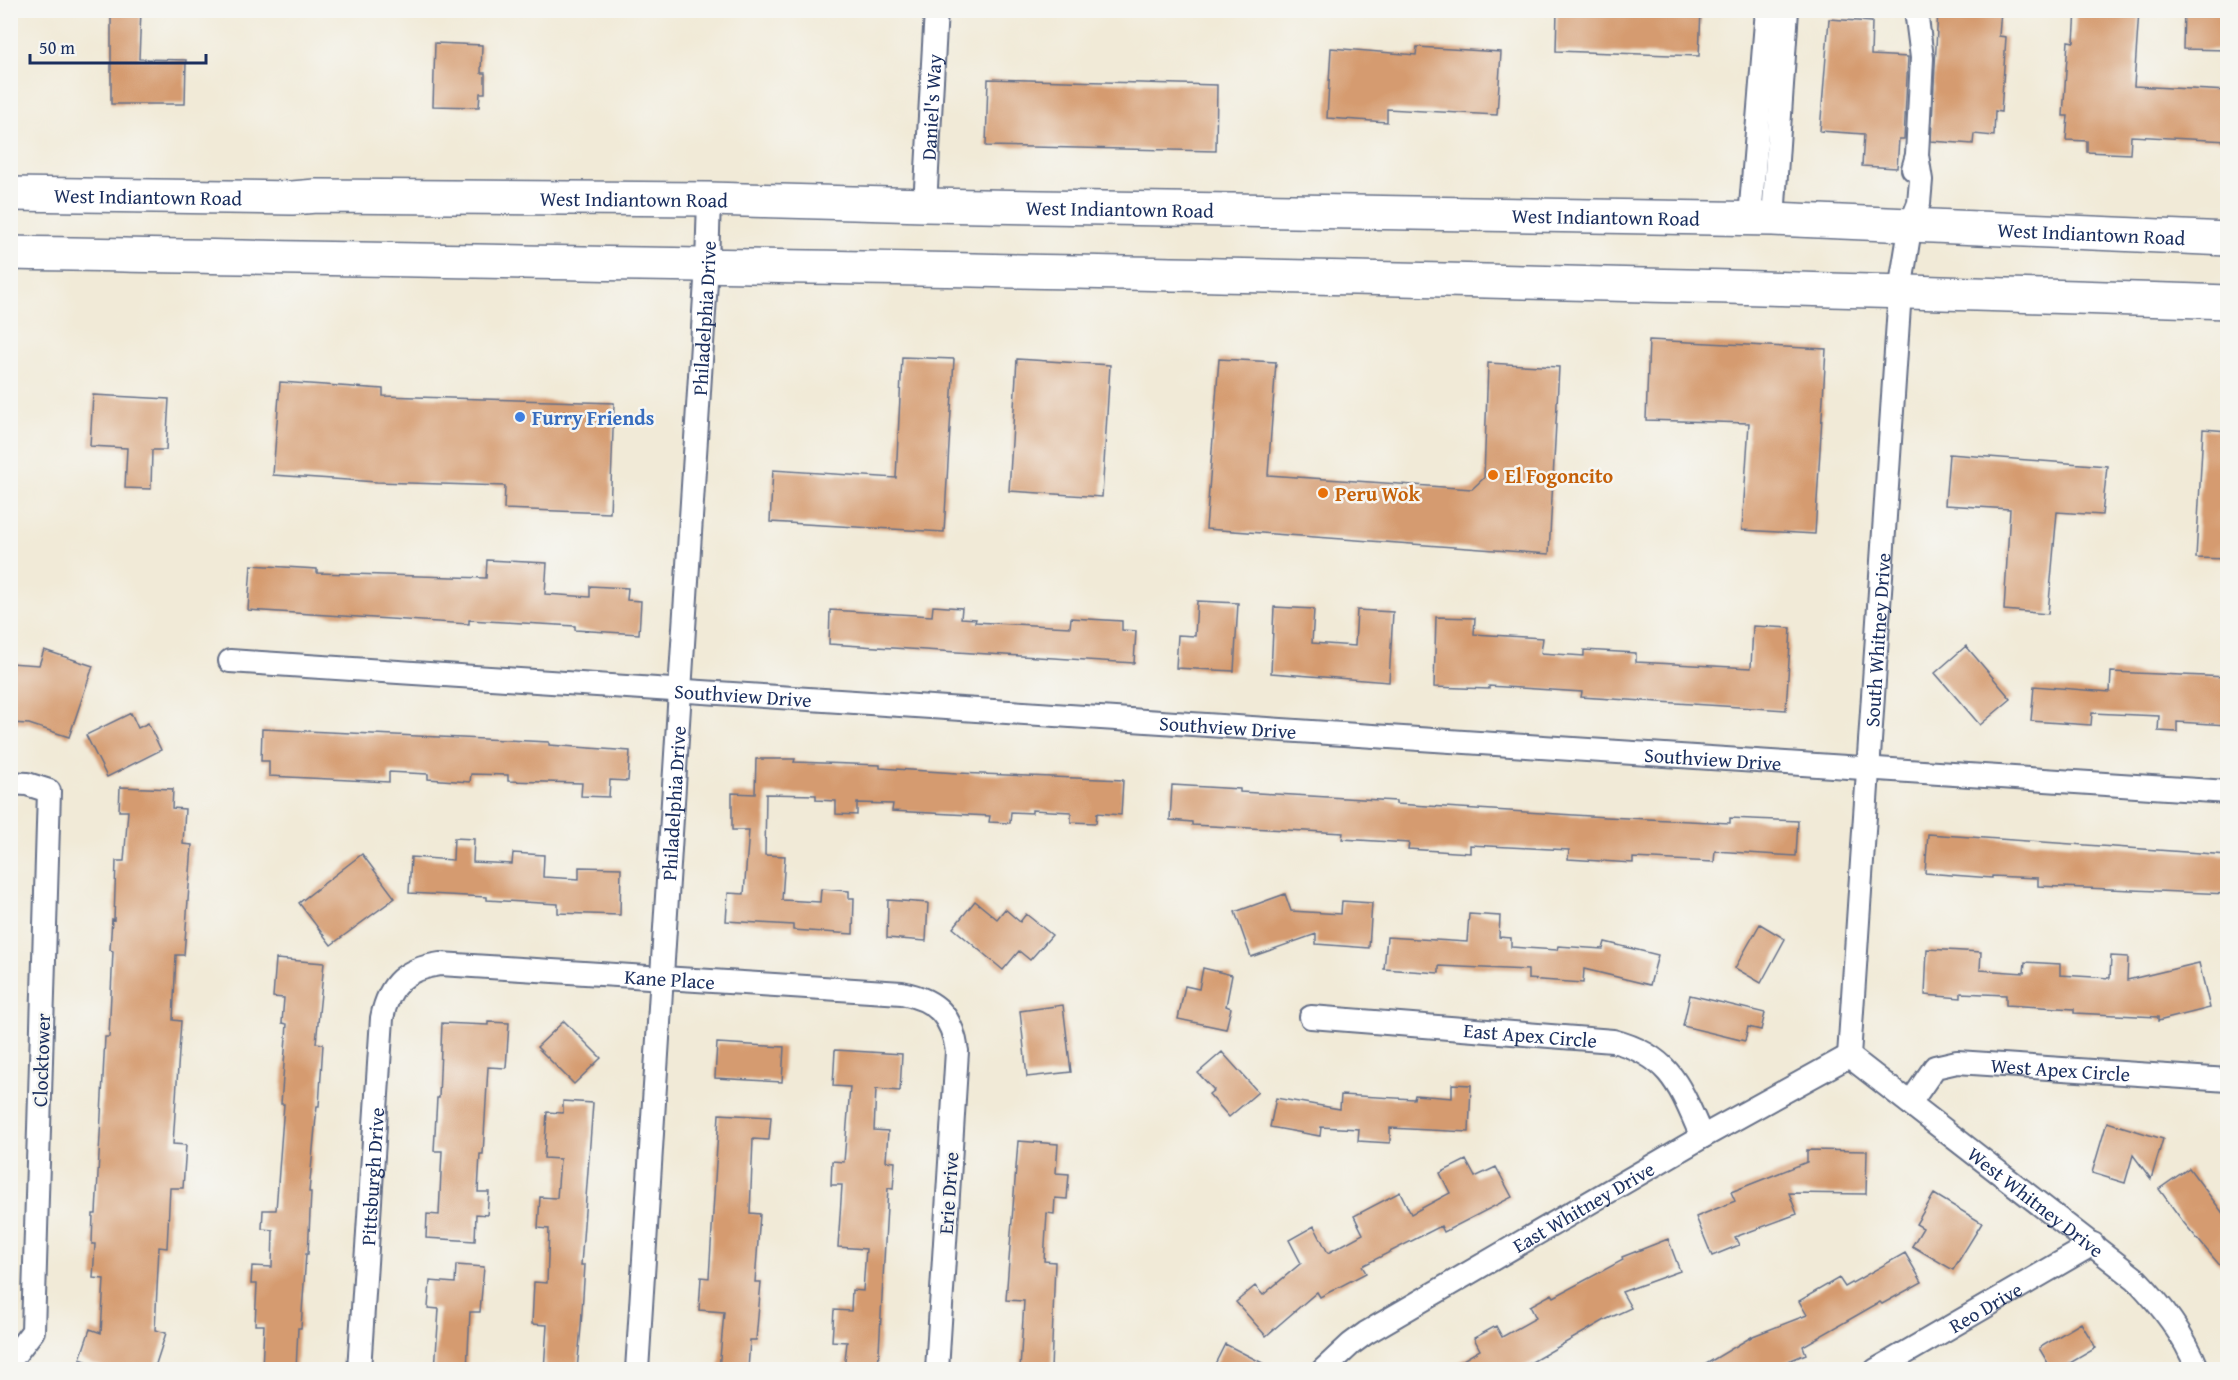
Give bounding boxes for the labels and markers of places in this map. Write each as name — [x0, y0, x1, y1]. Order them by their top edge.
place label: Furry Friends — [532, 403, 654, 432]
marker: Furry Friends — [513, 410, 527, 424]
place label: El Fogoncito — [1505, 461, 1614, 490]
marker: El Fogoncito — [1486, 468, 1500, 482]
place label: Peru Wok — [1335, 479, 1420, 508]
marker: Peru Wok — [1316, 486, 1330, 500]

